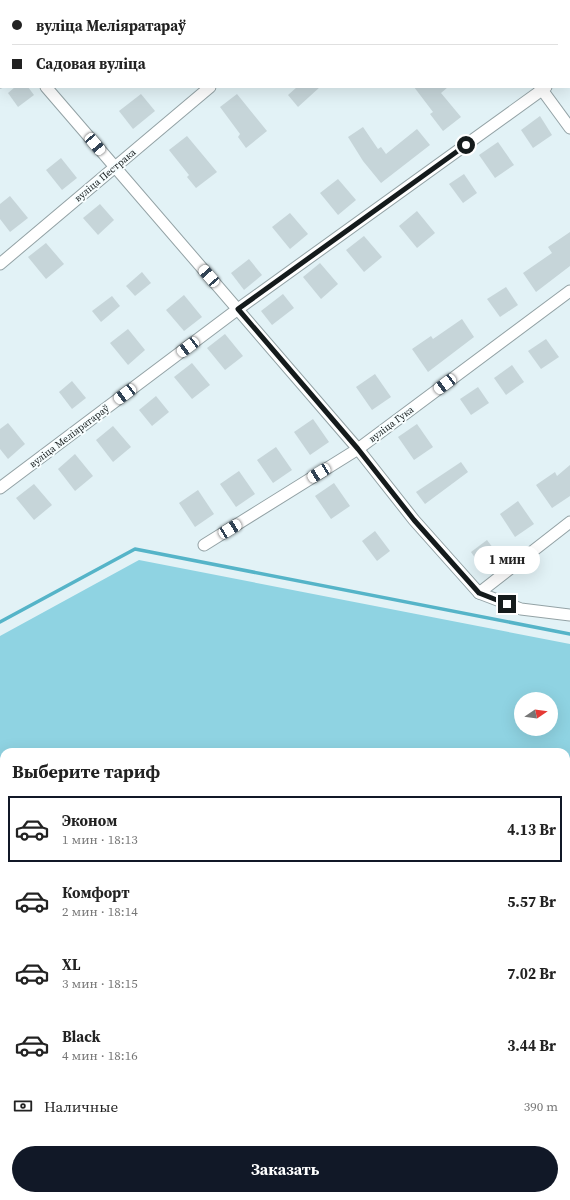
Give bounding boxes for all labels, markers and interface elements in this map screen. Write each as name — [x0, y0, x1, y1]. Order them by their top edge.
text: вуліца Меліяратараў — [36, 15, 186, 36]
text: Садовая вуліца — [36, 53, 146, 74]
car — [83, 131, 107, 157]
route start — [457, 136, 475, 154]
street label: вуліца Пестрака — [72, 145, 139, 205]
car — [197, 263, 221, 289]
car — [175, 335, 201, 359]
car — [432, 372, 458, 396]
car — [112, 382, 138, 406]
street label: вуліца Меліяратараў — [26, 401, 112, 470]
street label: вуліца Гука — [366, 402, 417, 445]
car — [306, 462, 332, 484]
car — [217, 518, 243, 540]
callout: 1 мин — [474, 546, 540, 574]
text: 1 мин — [489, 551, 525, 568]
route end — [498, 595, 516, 613]
north arrow — [514, 692, 558, 736]
map controls — [514, 692, 558, 736]
text: Выберите тариф — [12, 759, 160, 784]
text: Эконом — [62, 810, 117, 831]
icon: car — [14, 811, 50, 847]
text: 4.13 Br — [507, 819, 556, 840]
text: 1 мин · 18:13 — [62, 831, 138, 848]
text: Комфорт — [62, 882, 130, 903]
icon: car — [14, 883, 50, 919]
text: 5.57 Br — [507, 891, 556, 912]
text: 2 мин · 18:14 — [62, 903, 138, 920]
text: XL — [62, 954, 81, 975]
icon: car — [14, 955, 50, 991]
text: 7.02 Br — [507, 963, 556, 984]
text: 3 мин · 18:15 — [62, 975, 138, 992]
text: Black — [62, 1026, 101, 1047]
icon: car — [14, 1027, 50, 1063]
text: 3.44 Br — [507, 1035, 556, 1056]
text: 4 мин · 18:16 — [62, 1047, 138, 1064]
icon: cash — [12, 1095, 34, 1117]
text: Наличные — [44, 1096, 118, 1117]
text: 390 m — [524, 1098, 558, 1115]
button: Заказать — [12, 1146, 558, 1192]

